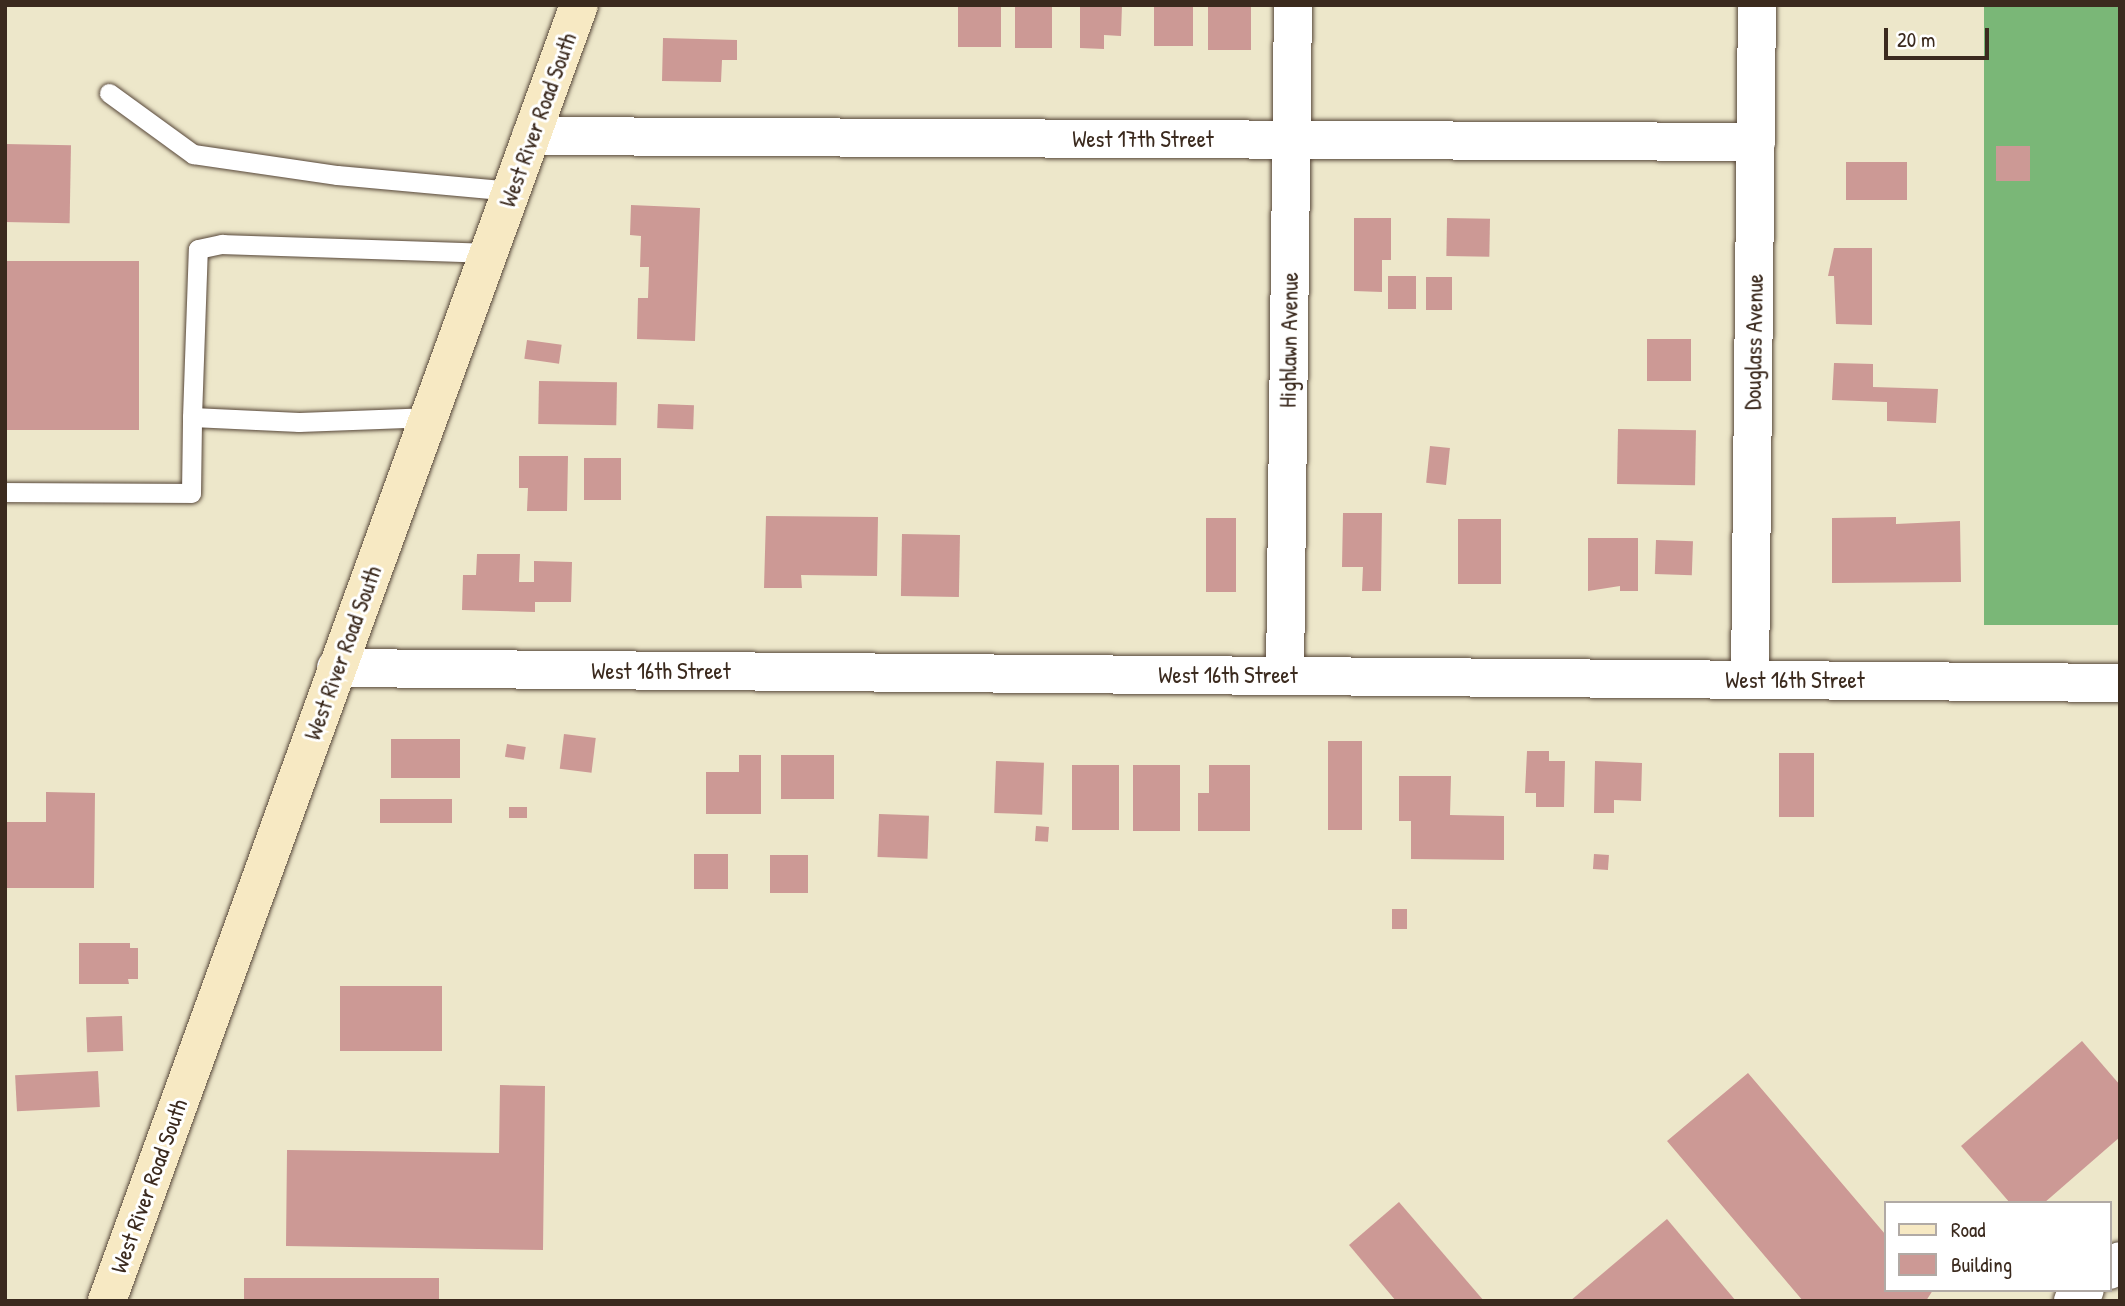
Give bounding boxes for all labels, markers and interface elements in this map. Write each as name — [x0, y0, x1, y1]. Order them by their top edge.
scale bar — [1887, 14, 1992, 58]
text: 20 m — [1897, 25, 1935, 54]
street label: West River Road South — [494, 29, 582, 211]
street label: West 17th Street — [1072, 125, 1214, 153]
street label: Highlawn Avenue — [1274, 272, 1304, 408]
street label: Douglass Avenue — [1739, 274, 1769, 410]
street label: West River Road South — [299, 562, 387, 744]
street label: West 16th Street — [591, 657, 731, 685]
street label: West 16th Street — [1158, 661, 1298, 689]
street label: West 16th Street — [1725, 666, 1865, 694]
street label: West River Road South — [105, 1095, 193, 1277]
legend — [1884, 1201, 2111, 1292]
text: Road — [1951, 1215, 1985, 1244]
text: Building — [1951, 1250, 2012, 1279]

